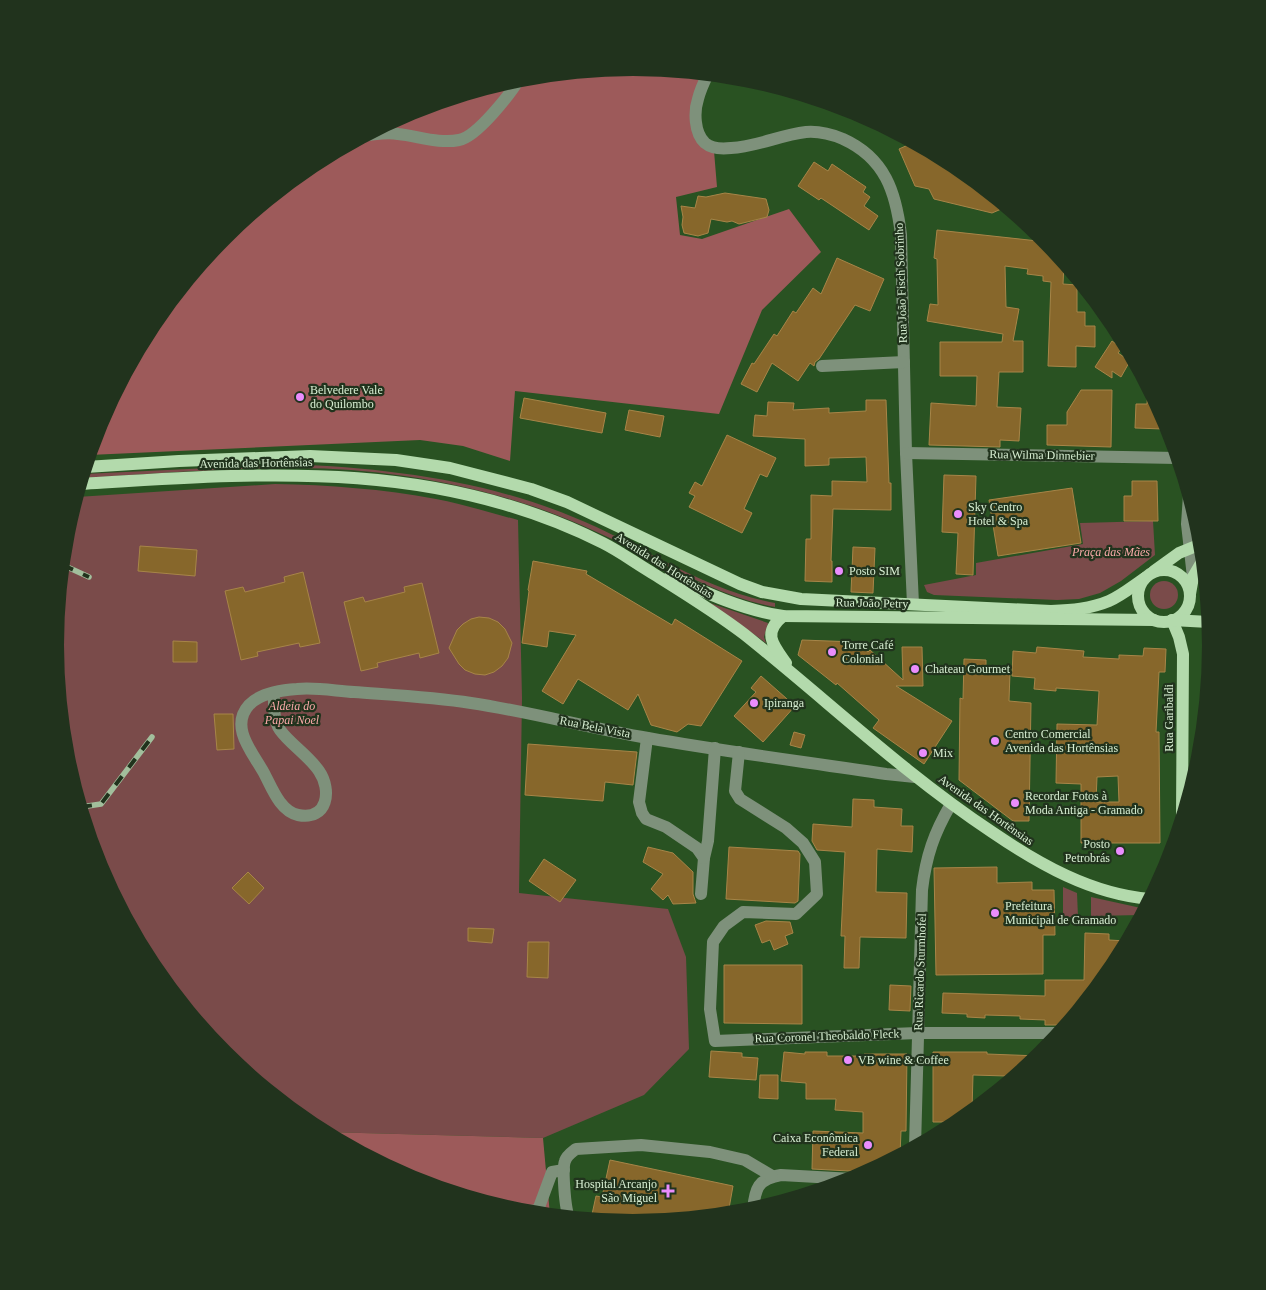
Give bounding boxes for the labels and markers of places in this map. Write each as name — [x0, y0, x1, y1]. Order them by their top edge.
place label: Belvedere Vale do Quilombo — [310, 383, 383, 411]
marker: Belvedere Vale do Quilombo — [294, 391, 306, 403]
place label: Sky Centro Hotel & Spa — [968, 500, 1029, 528]
marker: Sky Centro Hotel & Spa — [952, 508, 964, 520]
place label: Posto SIM — [849, 564, 900, 578]
marker: Posto SIM — [833, 565, 845, 577]
place label: Torre Café Colonial — [842, 638, 893, 666]
marker: Torre Café Colonial — [826, 646, 838, 658]
place label: Chateau Gourmet — [925, 662, 1011, 676]
marker: Chateau Gourmet — [909, 663, 921, 675]
place label: Ipiranga — [764, 696, 805, 710]
marker: Ipiranga — [748, 697, 760, 709]
place label: Centro Comercial Avenida das Hortênsias — [1005, 727, 1118, 755]
marker: Centro Comercial Avenida das Hortênsias — [989, 735, 1001, 747]
place label: Mix — [933, 746, 953, 760]
marker: Mix — [917, 747, 929, 759]
place label: Recordar Fotos à Moda Antiga - Gramado — [1025, 789, 1143, 817]
marker: Recordar Fotos à Moda Antiga - Gramado — [1009, 797, 1021, 809]
place label: Posto Petrobrás — [1065, 837, 1110, 865]
marker: Posto Petrobrás — [1114, 845, 1126, 857]
place label: Prefeitura Municipal de Gramado — [1005, 899, 1116, 927]
marker: Prefeitura Municipal de Gramado — [989, 907, 1001, 919]
place label: VB wine & Coffee — [858, 1053, 949, 1067]
marker: VB wine & Coffee — [842, 1054, 854, 1066]
place label: Caixa Econômica Federal — [773, 1131, 859, 1159]
marker: Caixa Econômica Federal — [862, 1139, 874, 1151]
place label: Hospital Arcanjo São Miguel — [575, 1177, 658, 1205]
marker: Hospital Arcanjo São Miguel — [661, 1184, 675, 1198]

